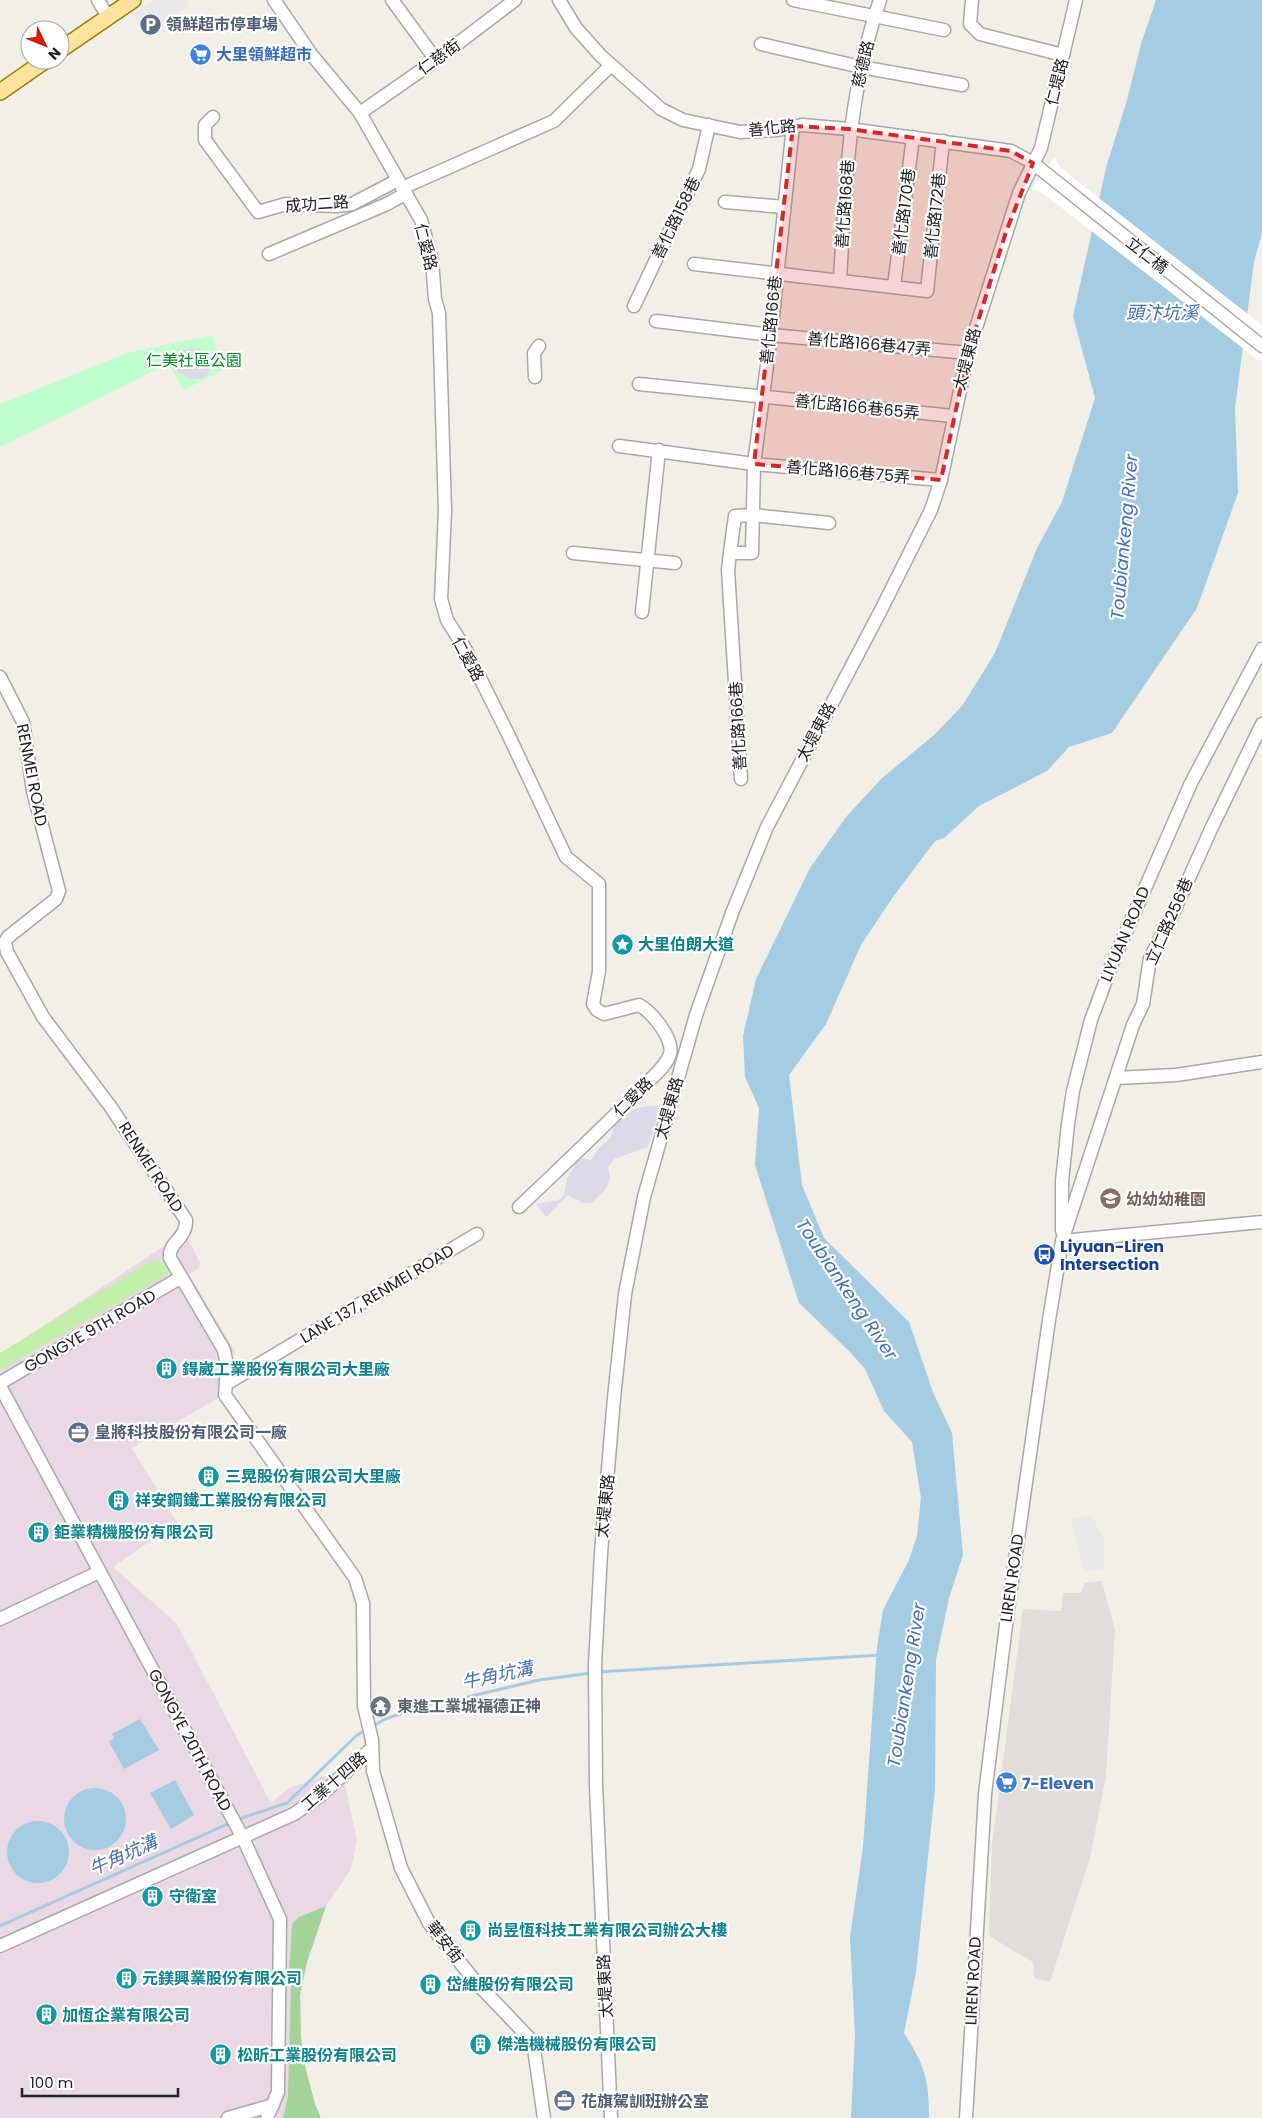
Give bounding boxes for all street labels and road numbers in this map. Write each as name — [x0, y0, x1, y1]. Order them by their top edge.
street label: 仁慈街 — [413, 34, 465, 80]
street label: 慈德路 — [846, 38, 880, 90]
street label: 仁堤路 — [1040, 56, 1074, 108]
street label: 善化路 — [747, 114, 797, 142]
street label: 善化路168巷 — [830, 159, 860, 249]
street label: 善化路170巷 — [887, 167, 921, 257]
street label: 善化路172巷 — [919, 172, 951, 260]
street label: 善化路158巷 — [646, 173, 706, 263]
street label: 成功二路 — [284, 190, 350, 218]
street label: 仁愛路 — [409, 221, 443, 273]
street label: 立仁橋 — [1121, 231, 1173, 279]
street label: 善化路166巷 — [755, 274, 787, 366]
street label: 太堤東路 — [948, 325, 986, 393]
street label: 善化路166巷47弄 — [806, 327, 932, 361]
street label: 善化路166巷65弄 — [793, 389, 921, 425]
street label: 善化路166巷75弄 — [785, 455, 911, 489]
street label: 仁愛路 — [446, 632, 490, 686]
street label: 善化路166巷 — [724, 681, 752, 771]
street label: 太堤東路 — [791, 698, 841, 766]
street label: RENMEI ROAD — [11, 722, 53, 828]
street label: 立仁路256巷 — [1139, 874, 1199, 968]
street label: LIYUAN ROAD — [1095, 883, 1155, 985]
street label: 仁愛路 — [608, 1072, 658, 1122]
street label: 太堤東路 — [649, 1074, 689, 1142]
street label: RENMEI ROAD — [113, 1117, 189, 1217]
street label: LANE 137, RENMEI ROAD — [296, 1239, 458, 1349]
street label: GONGYE 9TH ROAD — [20, 1284, 160, 1378]
street label: 太堤東路 — [590, 1473, 620, 1539]
street label: LIREN ROAD — [994, 1532, 1030, 1624]
street label: GONGYE 20TH ROAD — [143, 1665, 237, 1815]
street label: 工業十四路 — [296, 1746, 372, 1816]
street label: 華安街 — [421, 1916, 469, 1968]
street label: LIREN ROAD — [959, 1936, 987, 2026]
street label: 太堤東路 — [592, 1953, 618, 2019]

